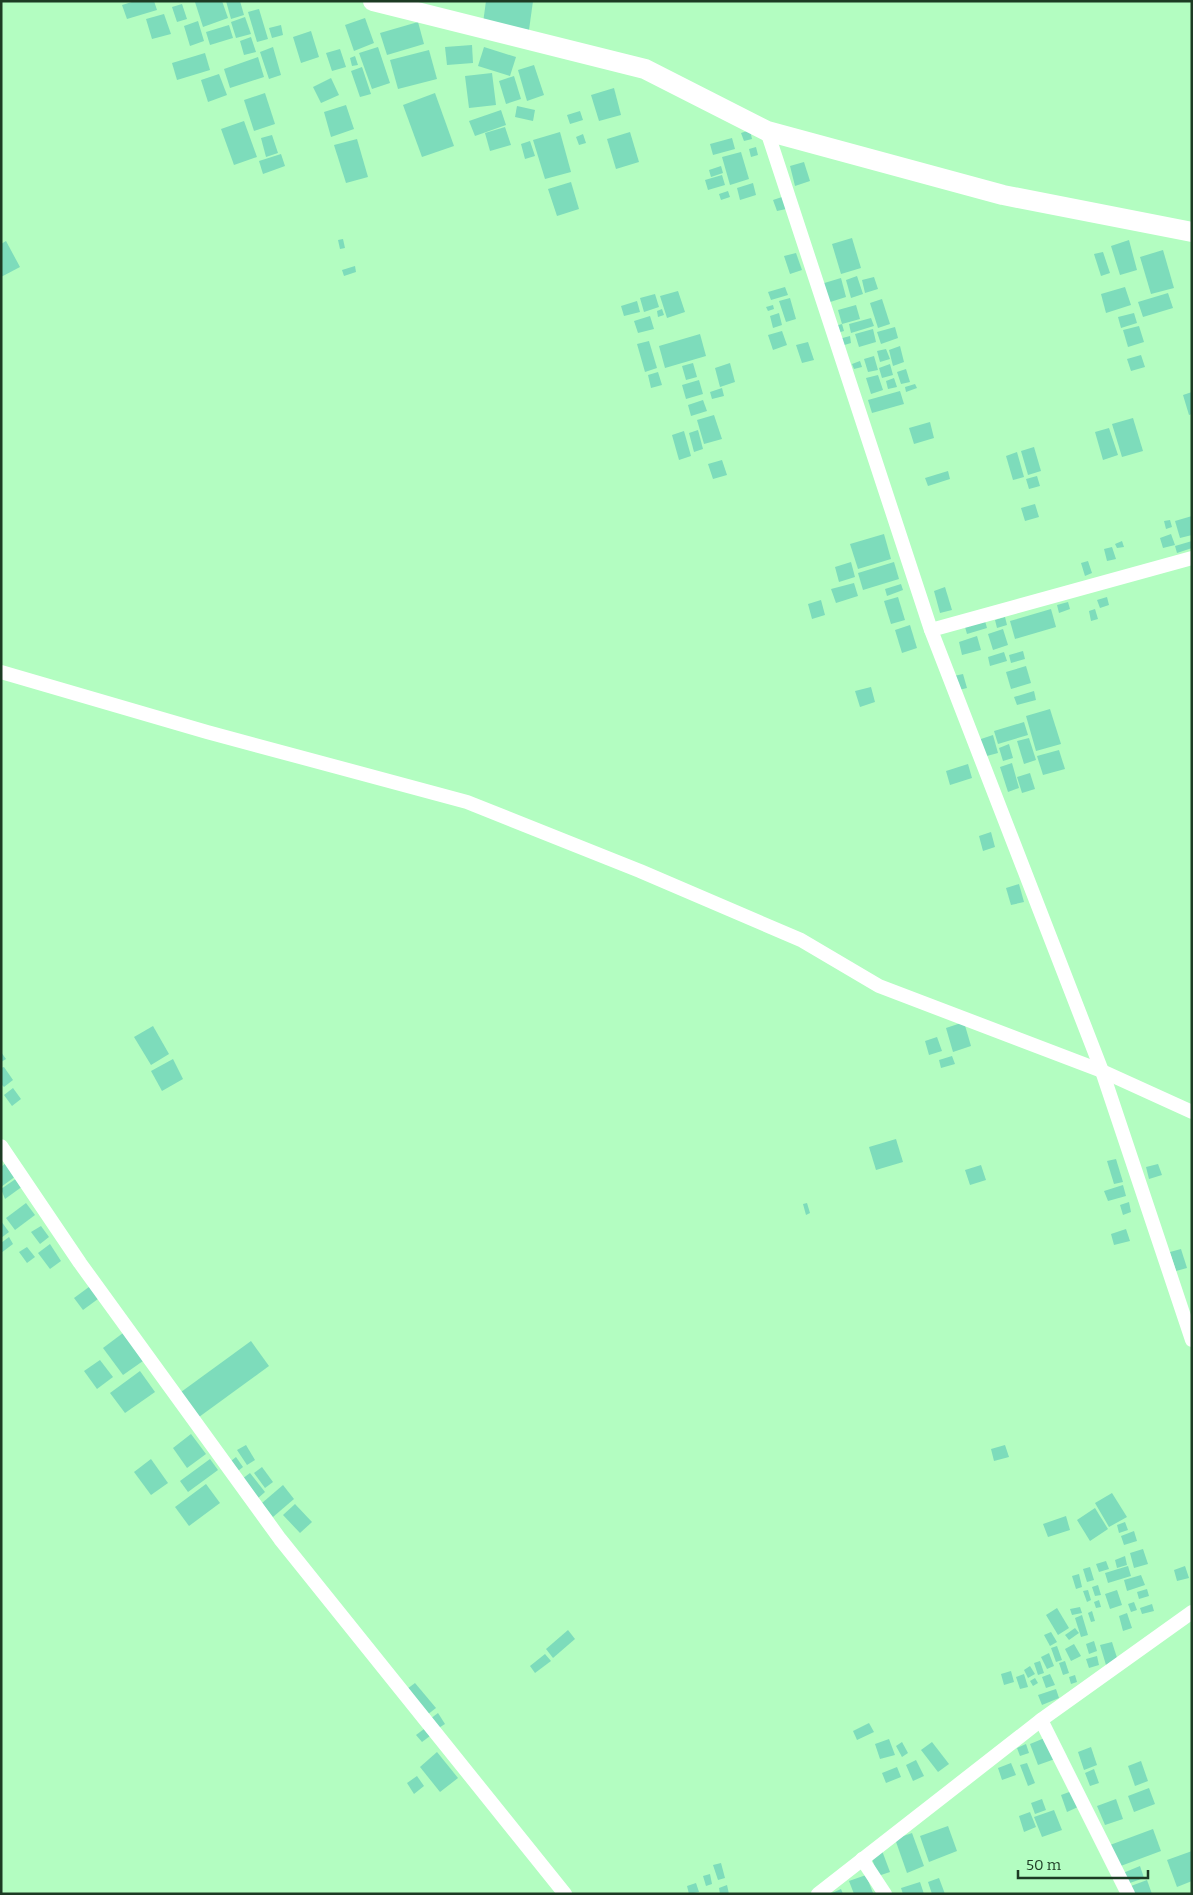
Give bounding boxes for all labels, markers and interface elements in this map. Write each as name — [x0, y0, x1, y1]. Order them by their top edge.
scale bar — [1018, 1848, 1148, 1880]
text: 50 m — [1026, 1856, 1062, 1874]

